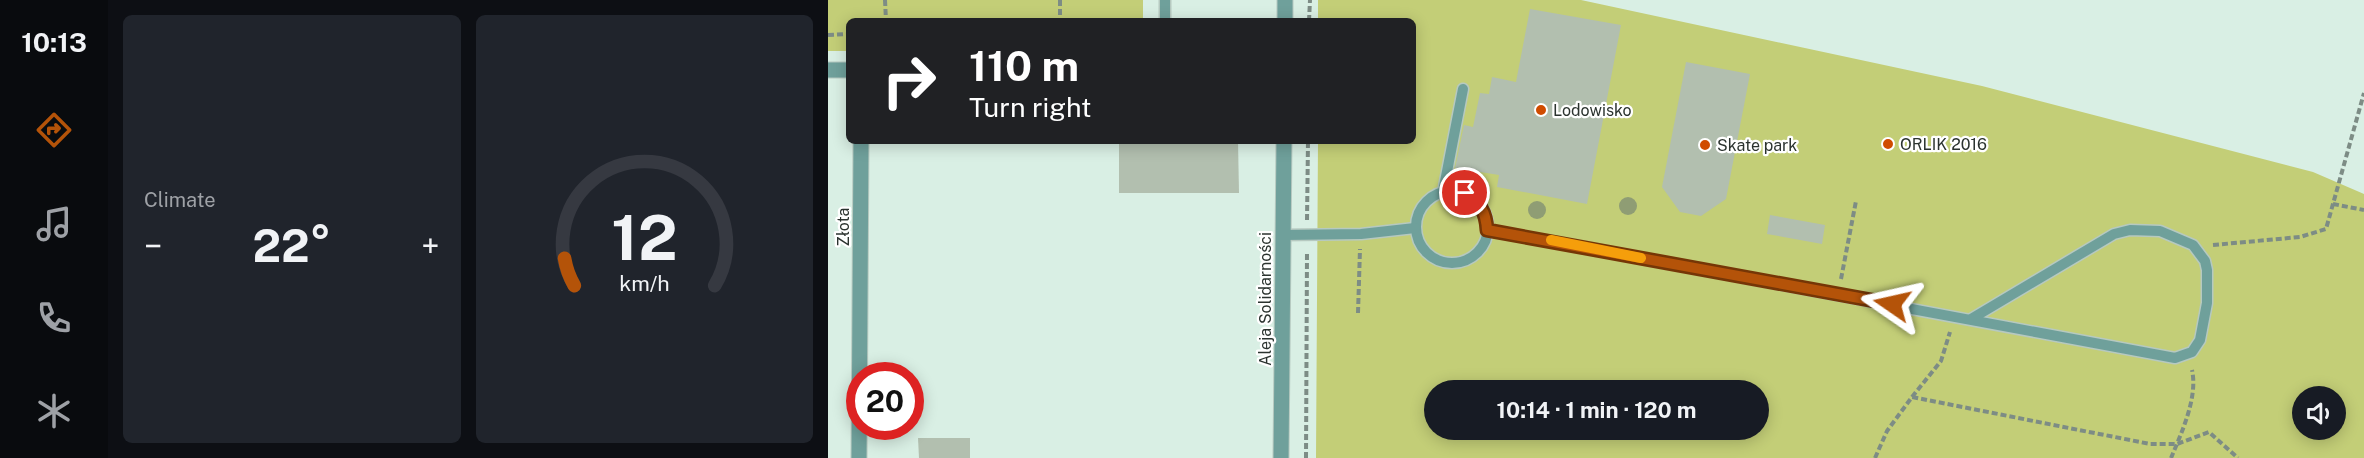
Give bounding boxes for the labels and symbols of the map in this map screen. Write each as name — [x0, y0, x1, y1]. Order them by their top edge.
place label: Lodowisko — [1553, 101, 1632, 120]
marker: Lodowisko — [1534, 103, 1548, 117]
place label: ORLIK 2016 — [1900, 135, 1987, 154]
place label: Skate park — [1717, 136, 1797, 155]
marker: ORLIK 2016 — [1881, 137, 1895, 151]
marker: Skate park — [1698, 138, 1712, 152]
pin — [1439, 167, 1490, 218]
street label: Złota — [834, 208, 853, 246]
street label: Aleja Solidarności — [1256, 232, 1275, 366]
position arrow — [1860, 272, 1924, 336]
speed limit sign: 20 — [846, 362, 924, 440]

